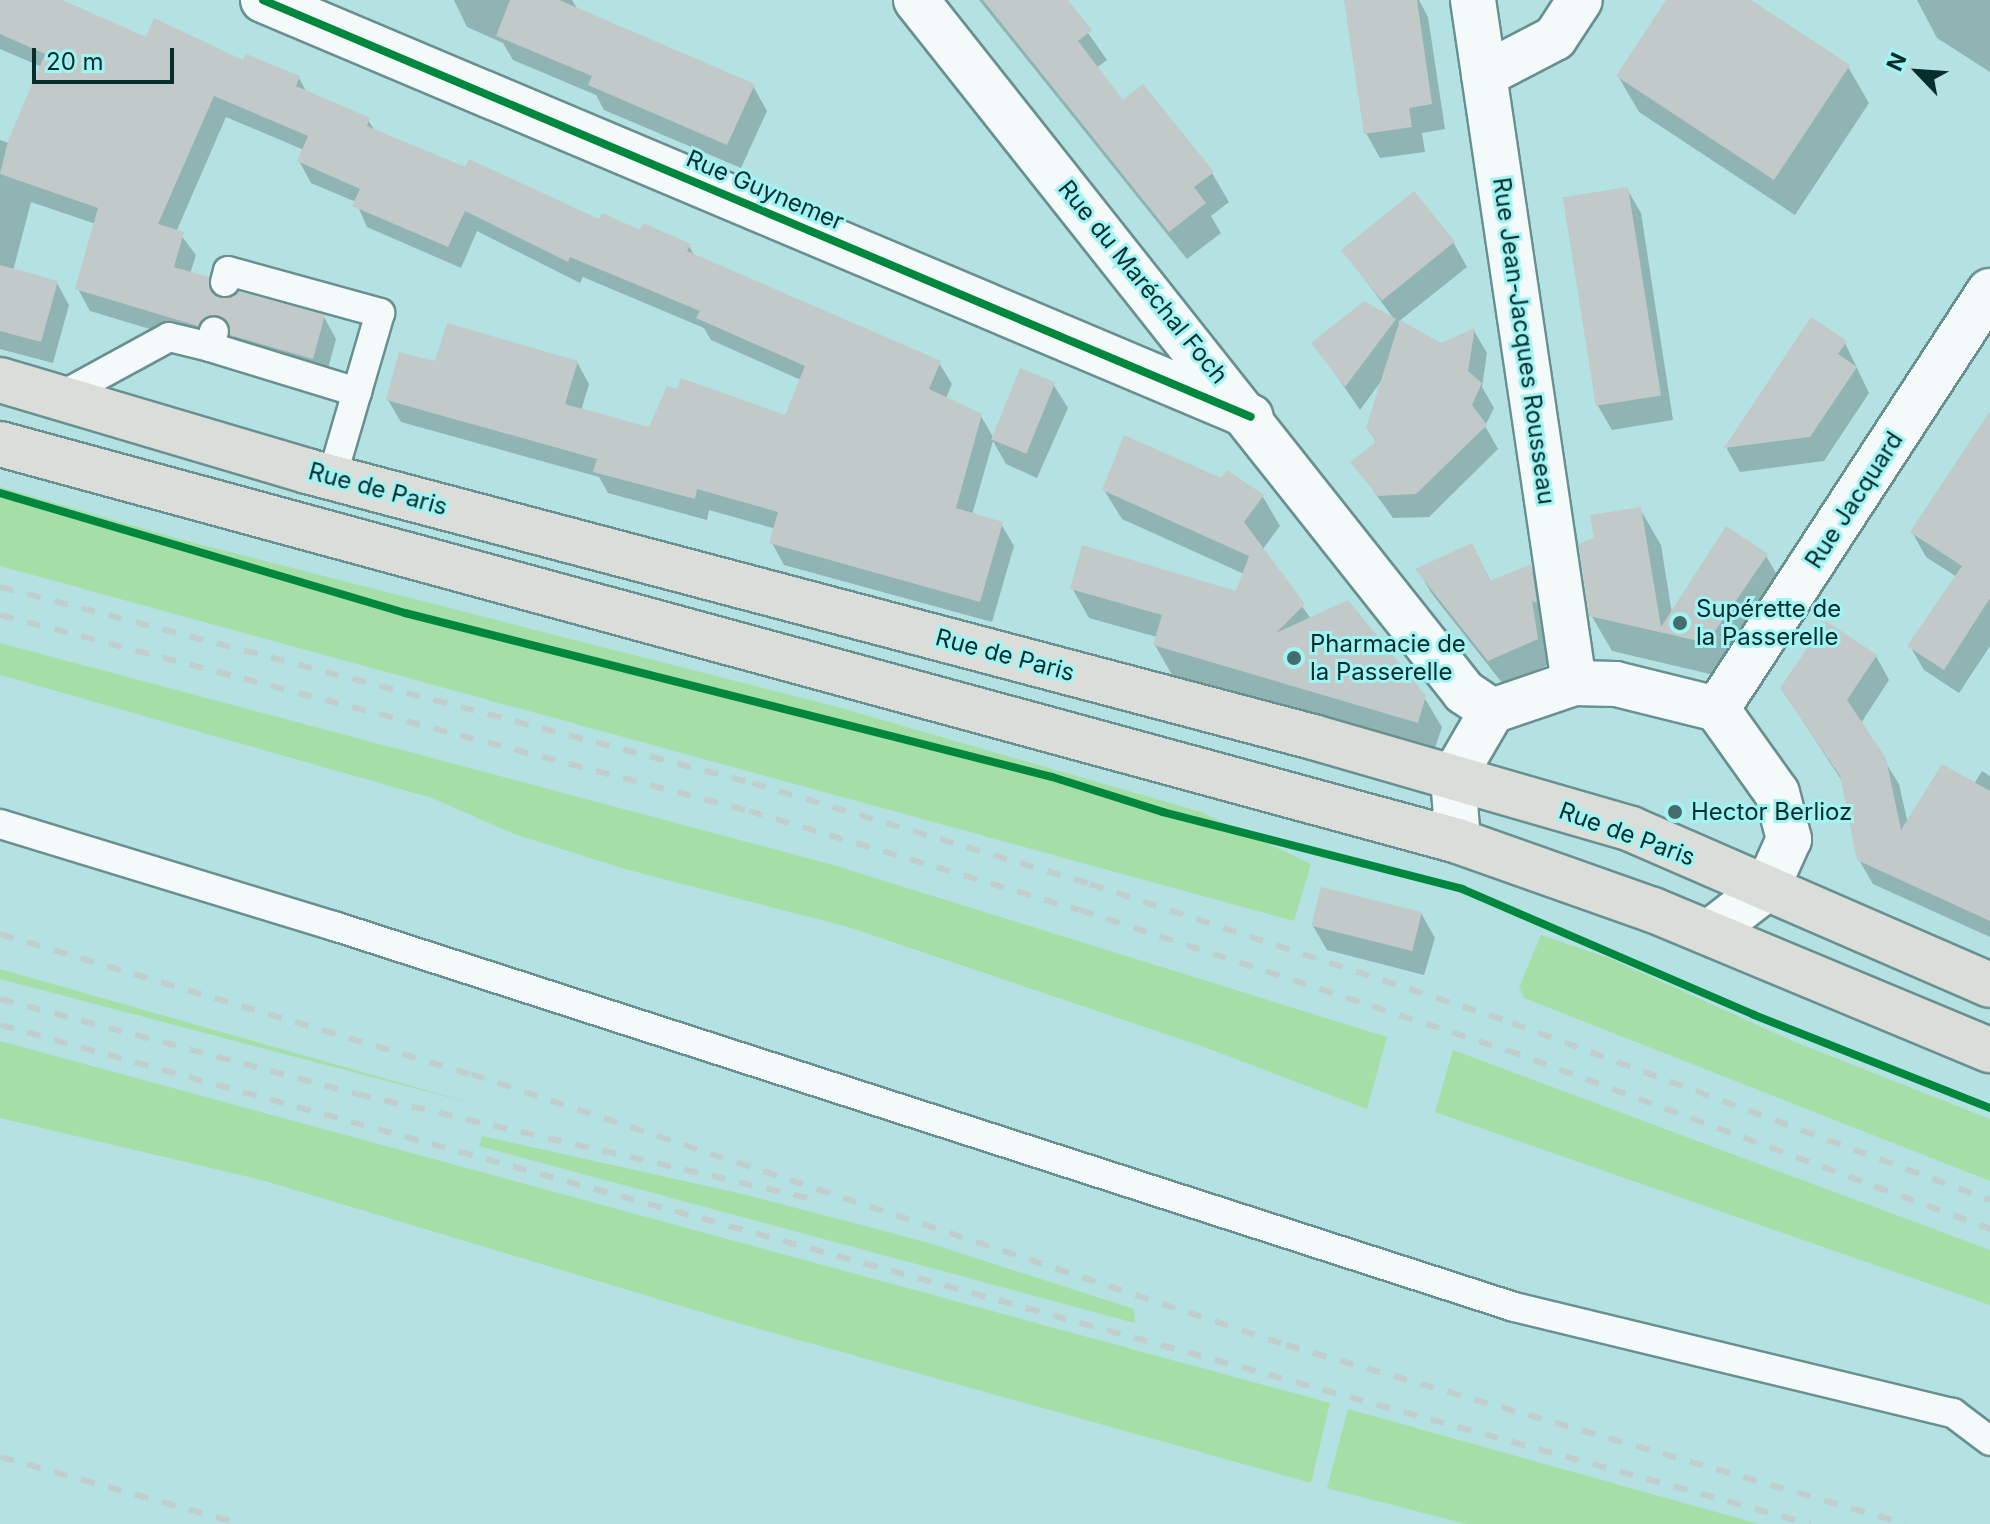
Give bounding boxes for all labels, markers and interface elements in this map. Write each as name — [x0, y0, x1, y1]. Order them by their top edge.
scale bar — [36, 32, 178, 82]
north arrow — [1878, 32, 1958, 112]
text: 20 m — [46, 47, 104, 76]
text: N — [1881, 49, 1912, 75]
street label: Rue Guynemer — [682, 144, 848, 236]
street label: Rue du Maréchal Foch — [1052, 175, 1234, 389]
street label: Rue Jean-Jacques Rousseau — [1487, 176, 1561, 506]
street label: Rue Jacquard — [1799, 426, 1909, 574]
street label: Rue de Paris — [305, 457, 451, 521]
place label: Supérette de la Passerelle — [1696, 595, 1841, 651]
marker: Supérette de la Passerelle — [1671, 614, 1689, 632]
street label: Rue de Paris — [932, 623, 1078, 687]
place label: Pharmacie de la Passerelle — [1310, 630, 1466, 686]
marker: Pharmacie de la Passerelle — [1285, 649, 1303, 667]
street label: Rue de Paris — [1555, 796, 1699, 872]
place label: Hector Berlioz — [1691, 798, 1852, 826]
marker: Hector Berlioz — [1666, 803, 1684, 821]

